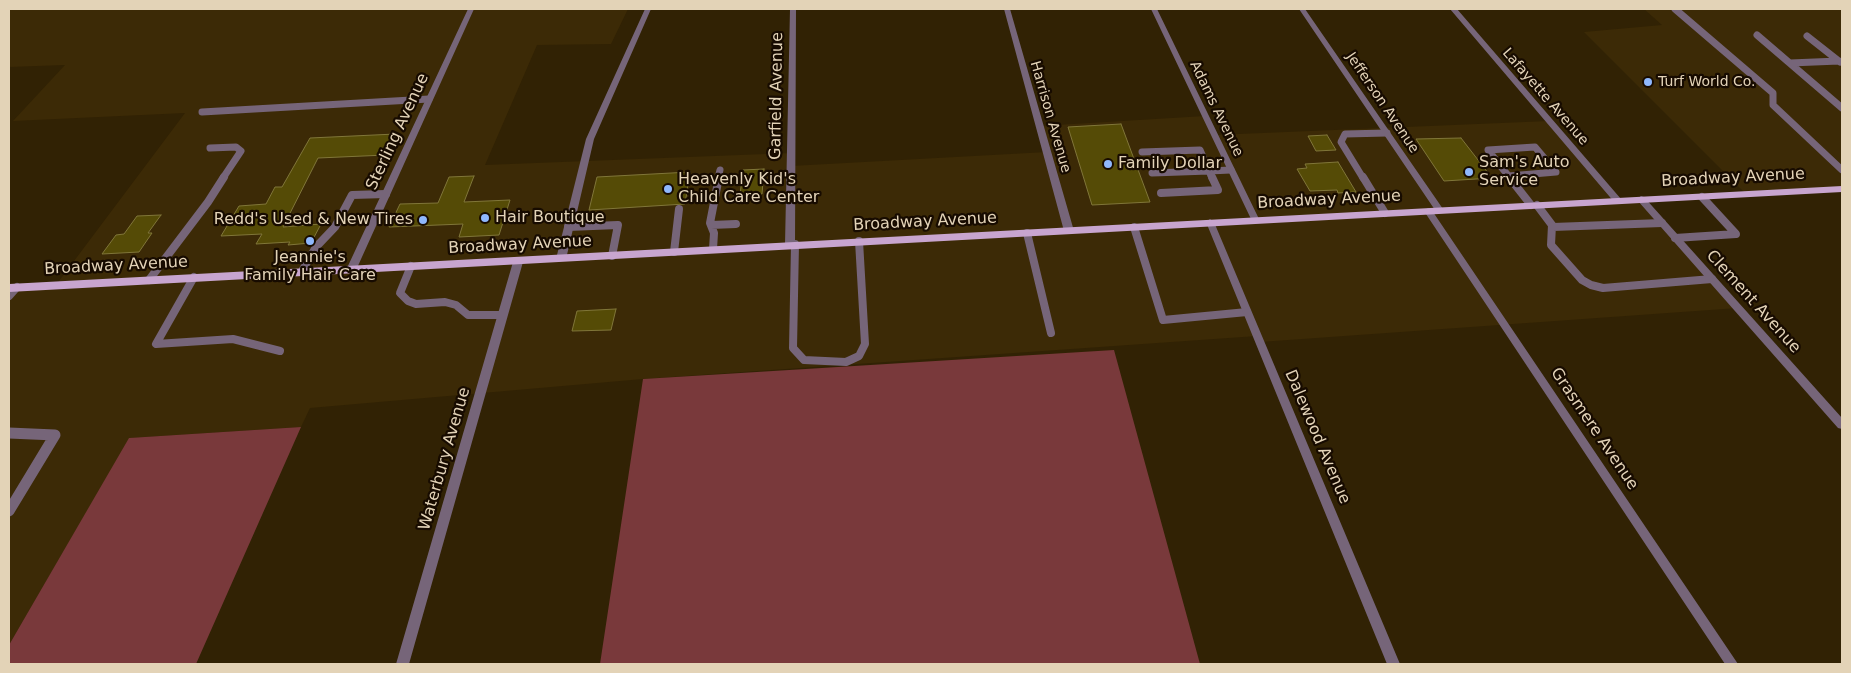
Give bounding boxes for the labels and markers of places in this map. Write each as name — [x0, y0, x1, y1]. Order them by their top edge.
place label: Turf World Co. — [1658, 74, 1756, 90]
marker: Turf World Co. — [1642, 76, 1654, 88]
place label: Sam's Auto Service — [1479, 153, 1570, 191]
place label: Family Dollar — [1118, 154, 1222, 174]
marker: Family Dollar — [1102, 158, 1114, 170]
marker: Sam's Auto Service — [1463, 166, 1475, 178]
place label: Heavenly Kid's Child Care Center — [678, 170, 819, 208]
marker: Heavenly Kid's Child Care Center — [662, 183, 674, 195]
place label: Hair Boutique — [495, 208, 605, 228]
place label: Redd's Used & New Tires — [214, 210, 413, 230]
marker: Hair Boutique — [479, 212, 491, 224]
marker: Redd's Used & New Tires — [417, 214, 429, 226]
marker: Jeannie's Family Hair Care — [304, 235, 316, 247]
place label: Jeannie's Family Hair Care — [244, 248, 376, 286]

